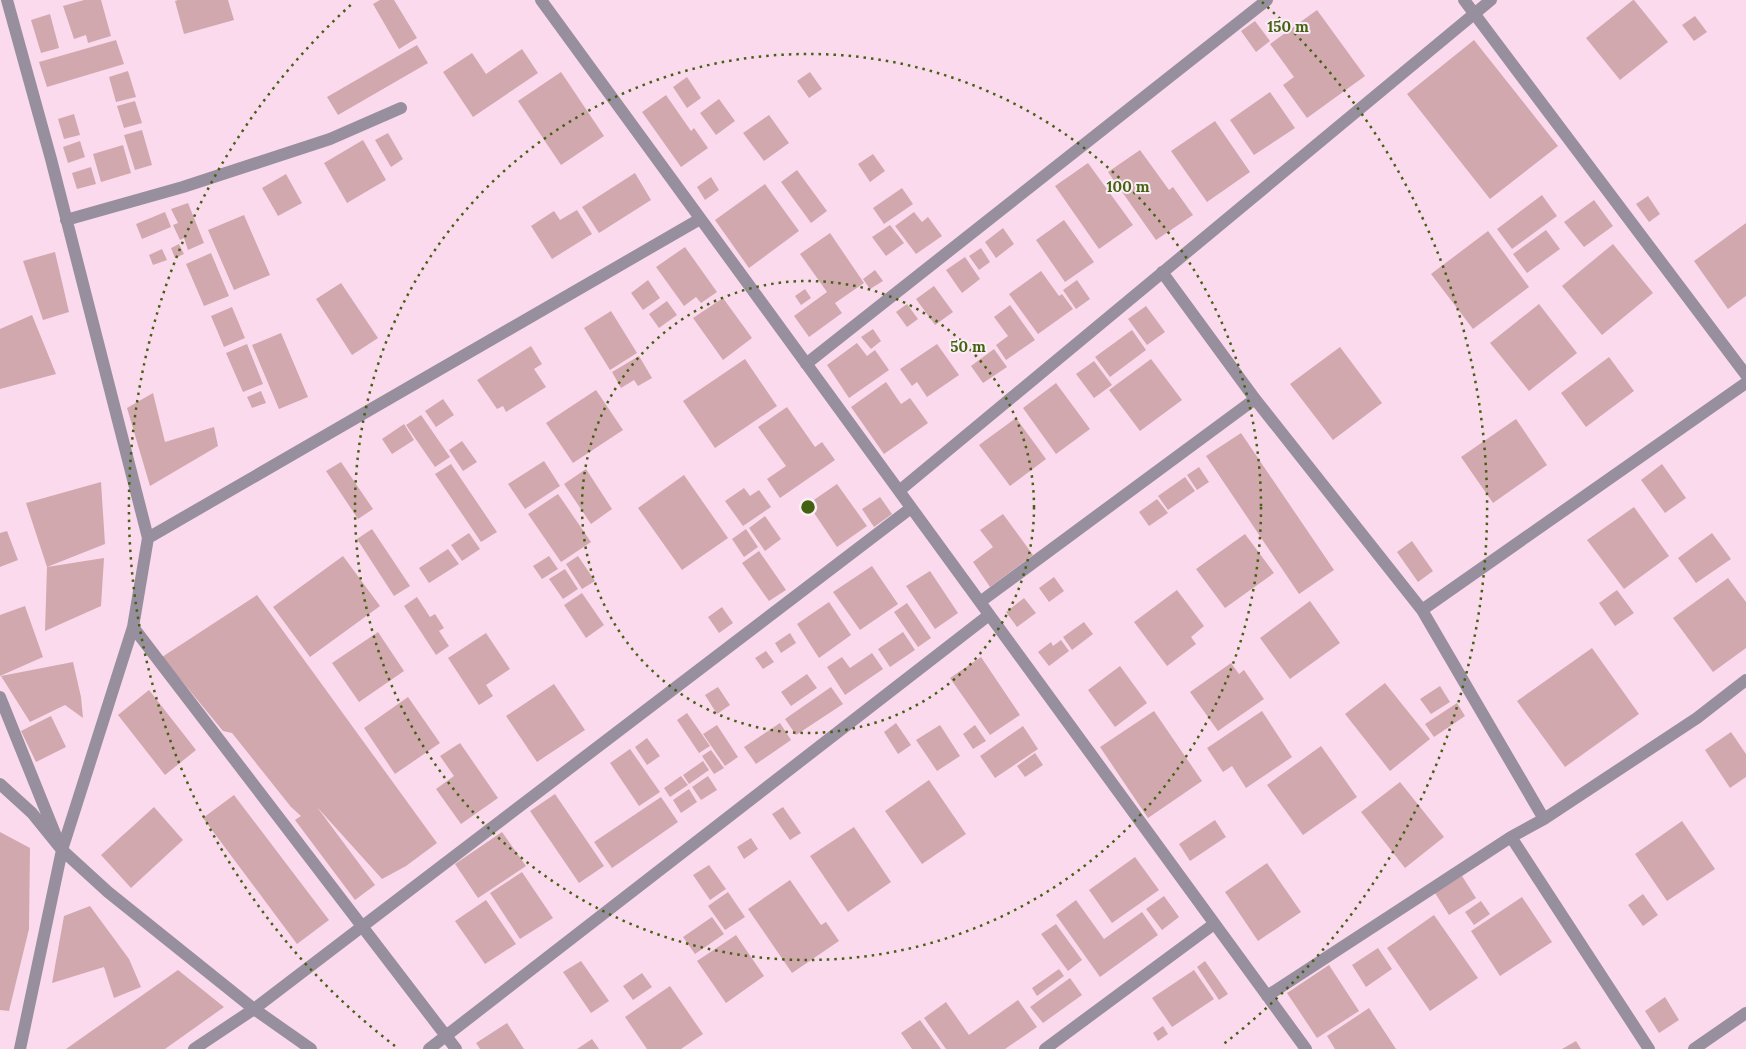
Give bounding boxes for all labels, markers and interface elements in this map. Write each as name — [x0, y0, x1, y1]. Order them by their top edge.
text: 150 m — [1267, 17, 1309, 36]
text: 100 m — [1107, 177, 1150, 196]
text: 50 m — [950, 337, 986, 356]
centre of rings — [799, 498, 817, 516]

